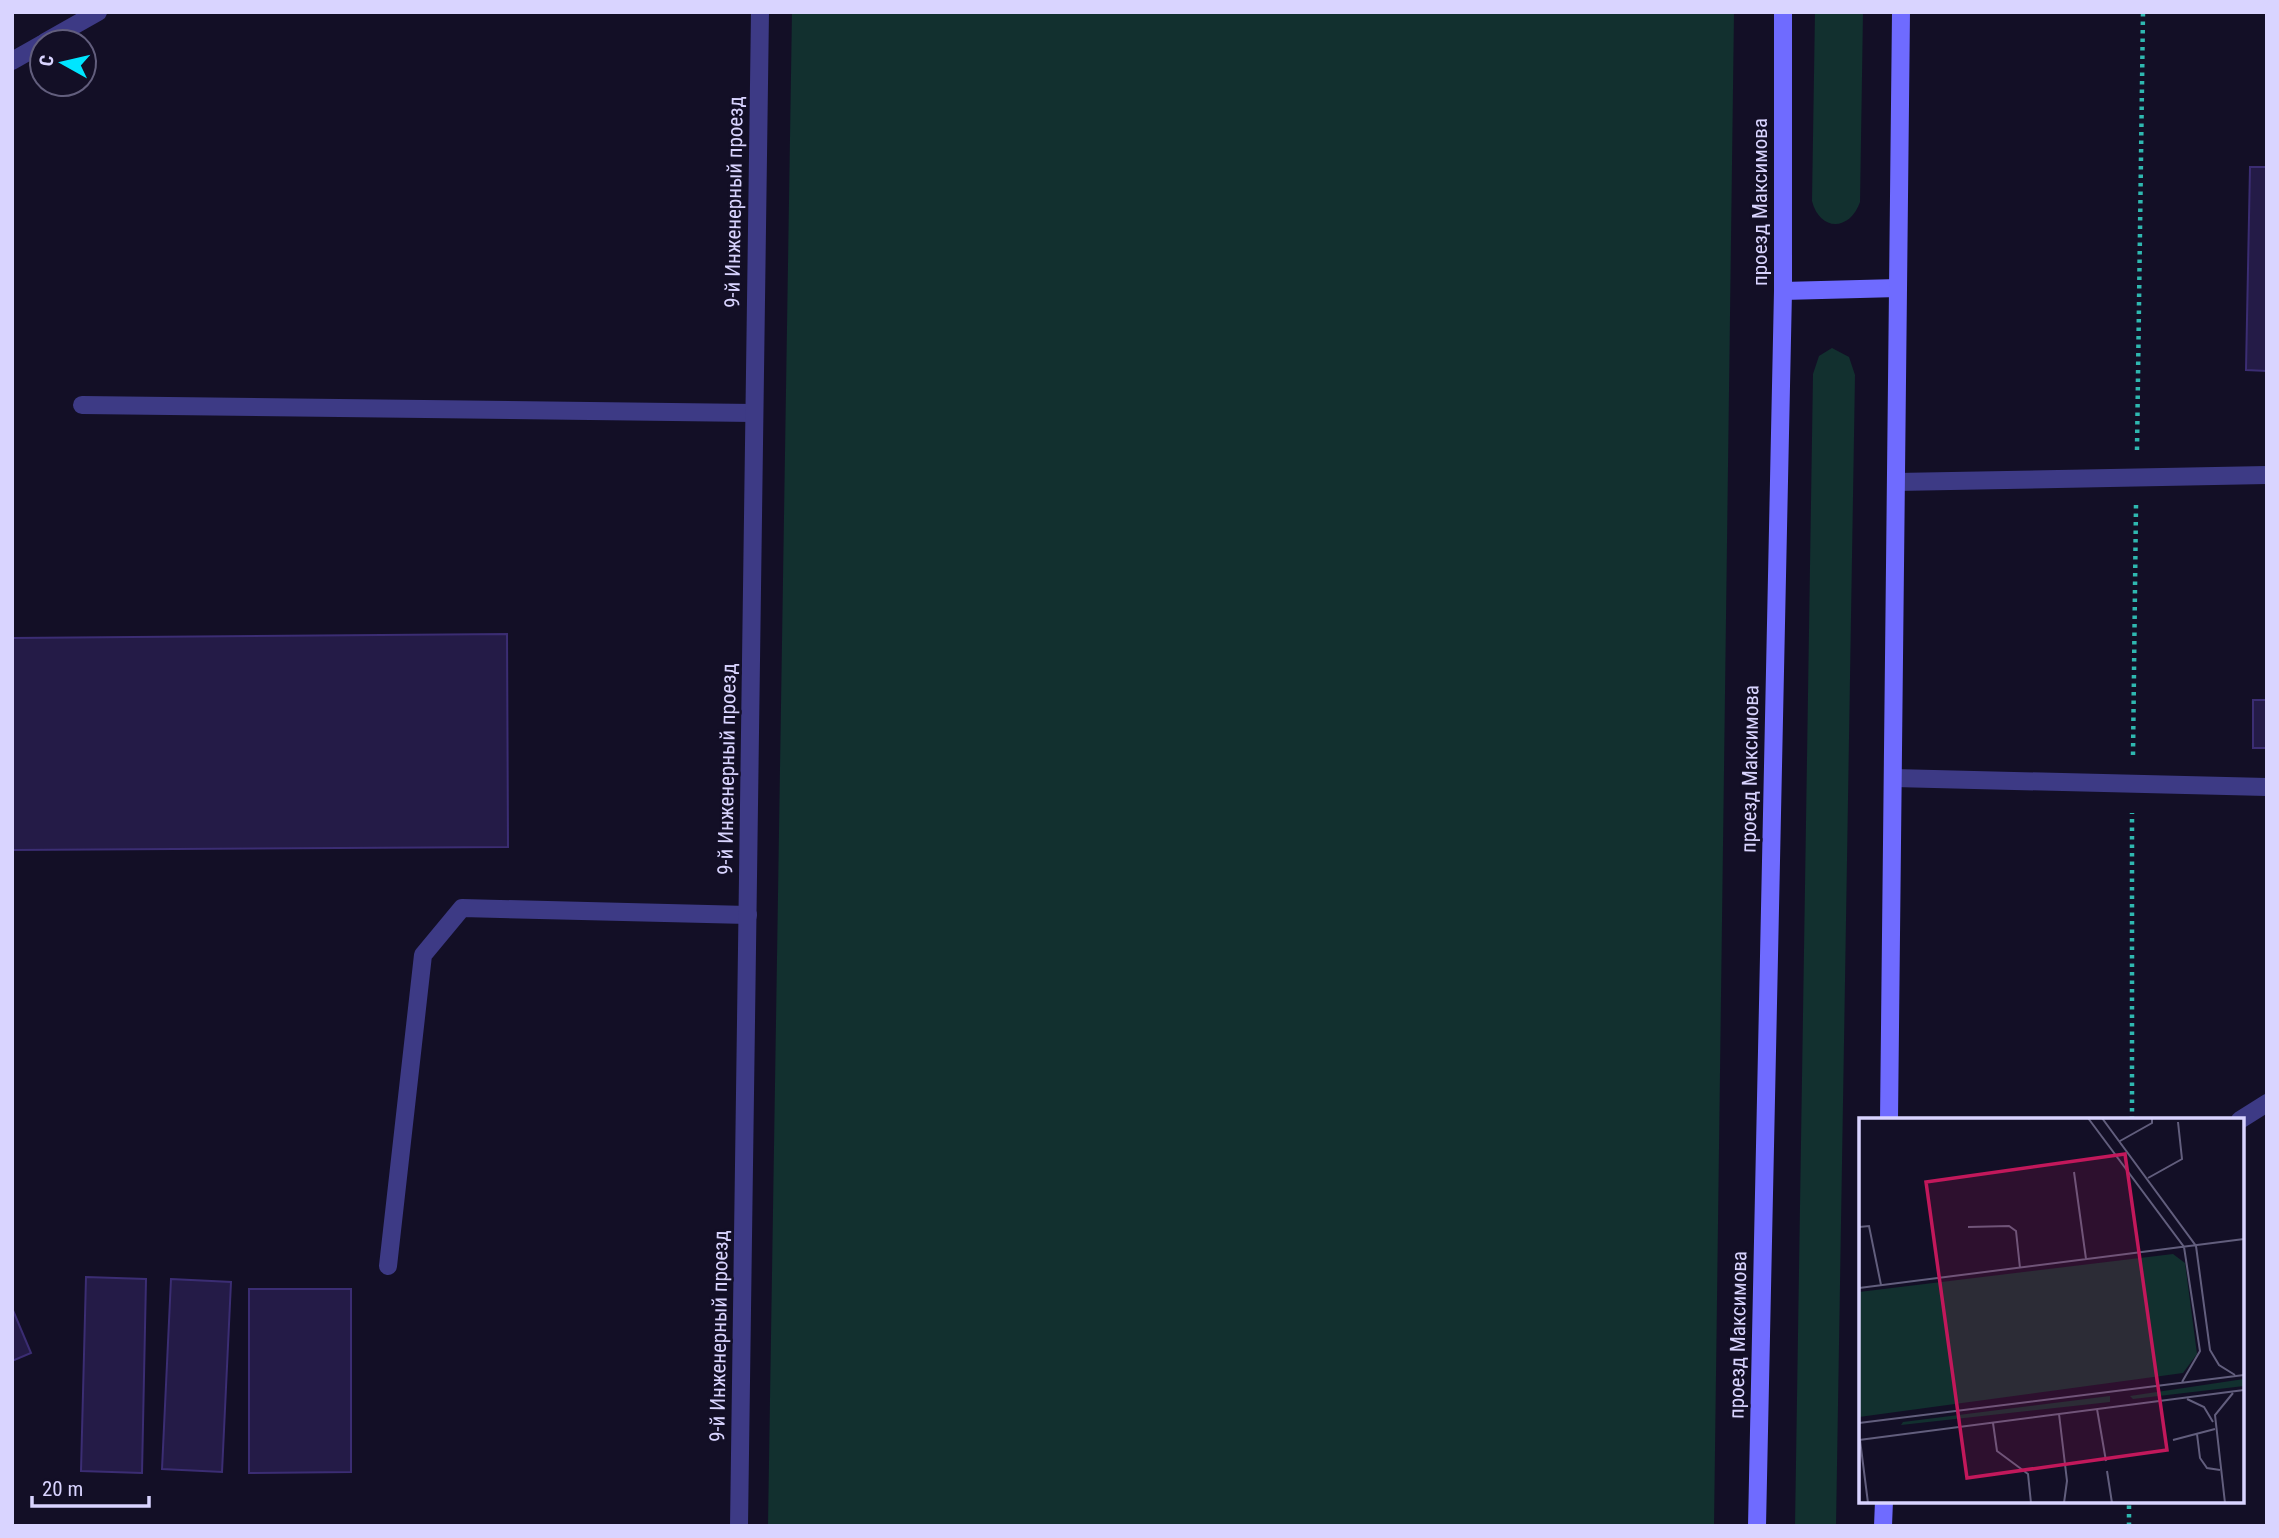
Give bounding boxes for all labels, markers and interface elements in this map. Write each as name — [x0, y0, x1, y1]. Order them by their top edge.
north arrow — [28, 28, 98, 98]
text: С — [35, 54, 59, 68]
street label: 9-й Инженерный проезд — [720, 96, 748, 308]
street label: проезд Максимова — [1748, 118, 1772, 286]
street label: 9-й Инженерный проезд — [713, 663, 741, 875]
street label: проезд Максимова — [1737, 685, 1763, 853]
inset map — [1859, 1118, 2244, 1503]
street label: 9-й Инженерный проезд — [705, 1230, 733, 1442]
street label: проезд Максимова — [1725, 1251, 1751, 1419]
scale bar — [32, 1464, 149, 1508]
text: 20 m — [42, 1477, 83, 1501]

